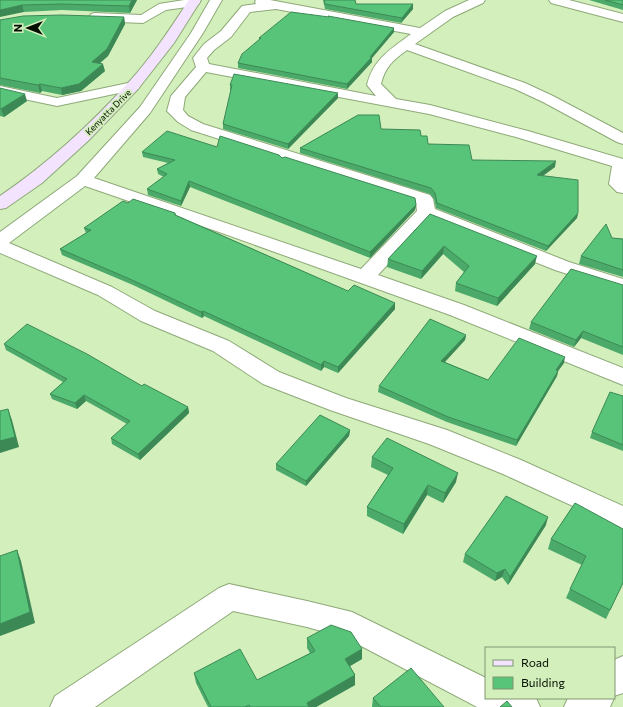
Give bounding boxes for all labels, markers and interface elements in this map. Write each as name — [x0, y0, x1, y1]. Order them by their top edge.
north arrow — [8, 8, 48, 48]
text: N — [11, 24, 24, 32]
street label: Kenyatta Drive — [83, 87, 133, 137]
legend — [485, 647, 615, 699]
text: Road — [521, 655, 549, 669]
text: Building — [521, 675, 565, 689]

